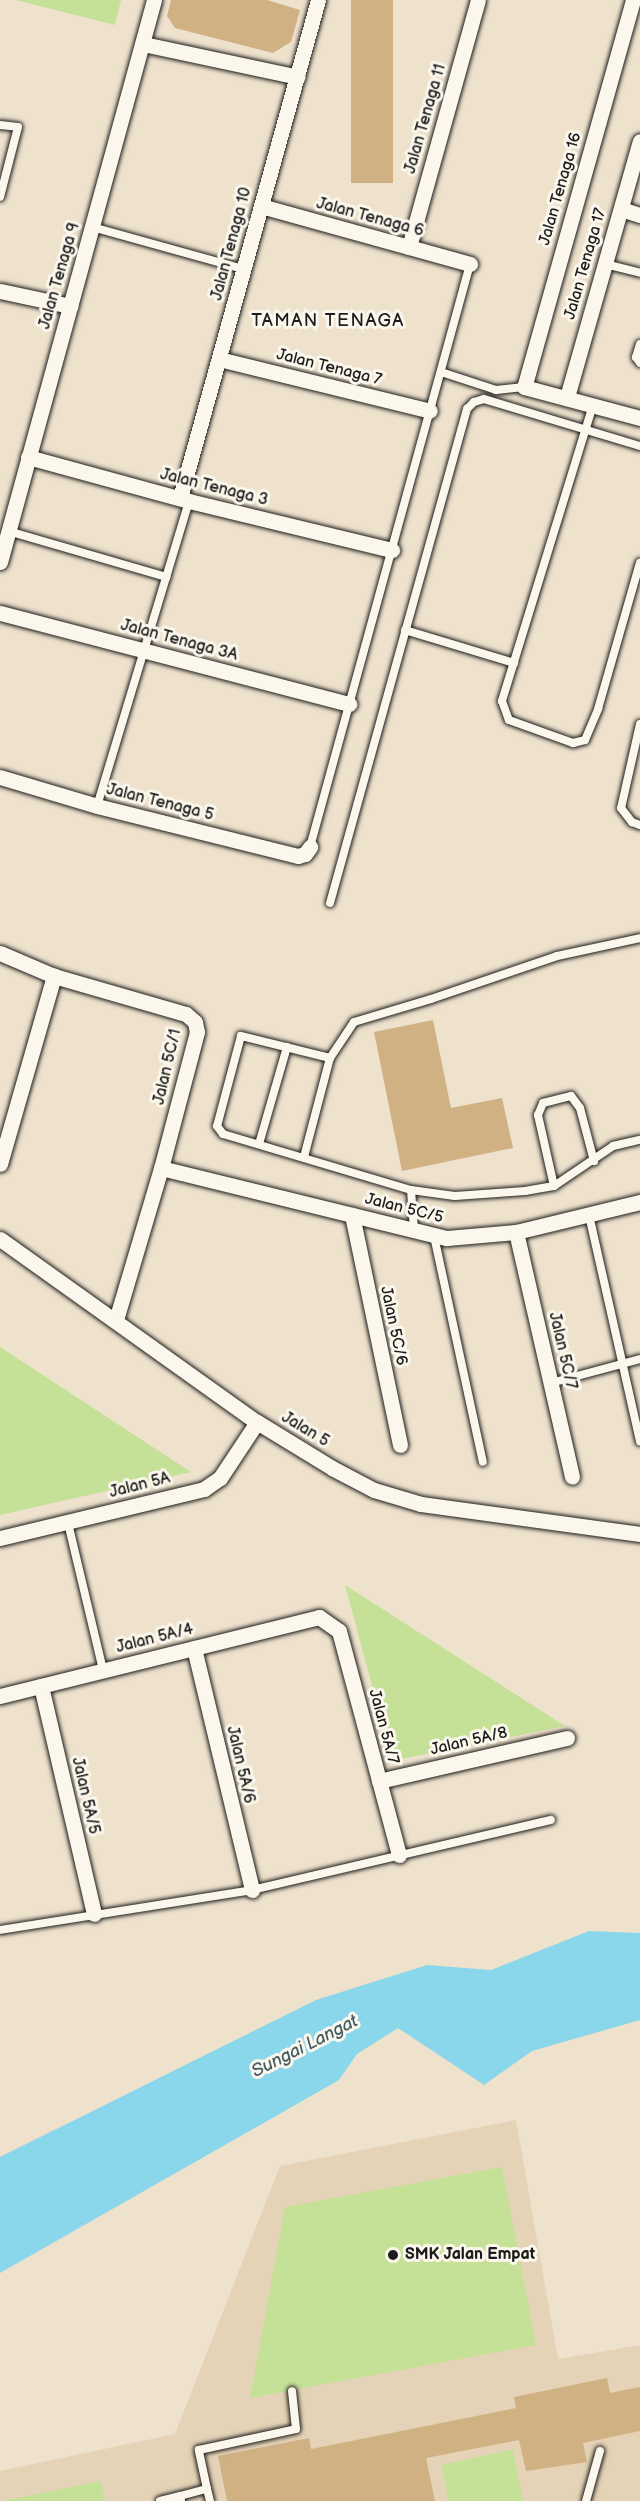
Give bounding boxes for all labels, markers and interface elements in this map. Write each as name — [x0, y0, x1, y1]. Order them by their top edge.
street label: Jalan Tenaga 11 — [401, 62, 451, 176]
street label: Jalan Tenaga 16 — [536, 130, 586, 248]
street label: Jalan Tenaga 10 — [208, 185, 256, 303]
street label: Jalan Tenaga 6 — [314, 194, 426, 242]
street label: Jalan Tenaga 17 — [561, 206, 611, 322]
street label: Jalan Tenaga 9 — [36, 220, 84, 332]
district label: TAMAN TENAGA — [251, 310, 405, 332]
street label: Jalan Tenaga 7 — [274, 346, 384, 390]
street label: Jalan Tenaga 3 — [158, 465, 270, 511]
street label: Jalan Tenaga 3A — [118, 616, 240, 666]
street label: Jalan Tenaga 5 — [104, 780, 216, 826]
street label: Jalan 5C/1 — [150, 1027, 186, 1107]
street label: Jalan 5C/5 — [363, 1190, 445, 1228]
street label: Jalan 5C/6 — [375, 1285, 411, 1367]
street label: Jalan 5C/7 — [544, 1311, 580, 1391]
street label: Jalan 5 — [278, 1408, 332, 1452]
street label: Jalan 5A — [108, 1469, 172, 1503]
street label: Jalan 5A/4 — [114, 1620, 196, 1658]
street label: Jalan 5A/7 — [364, 1687, 402, 1767]
street label: Jalan 5A/6 — [222, 1724, 258, 1806]
street label: Jalan 5A/8 — [429, 1724, 509, 1760]
street label: Jalan 5A/5 — [67, 1756, 103, 1836]
water label: Sungai Langat — [248, 2011, 362, 2083]
place label: SMK Jalan Empat — [405, 2245, 535, 2265]
marker: SMK Jalan Empat — [386, 2248, 400, 2262]

